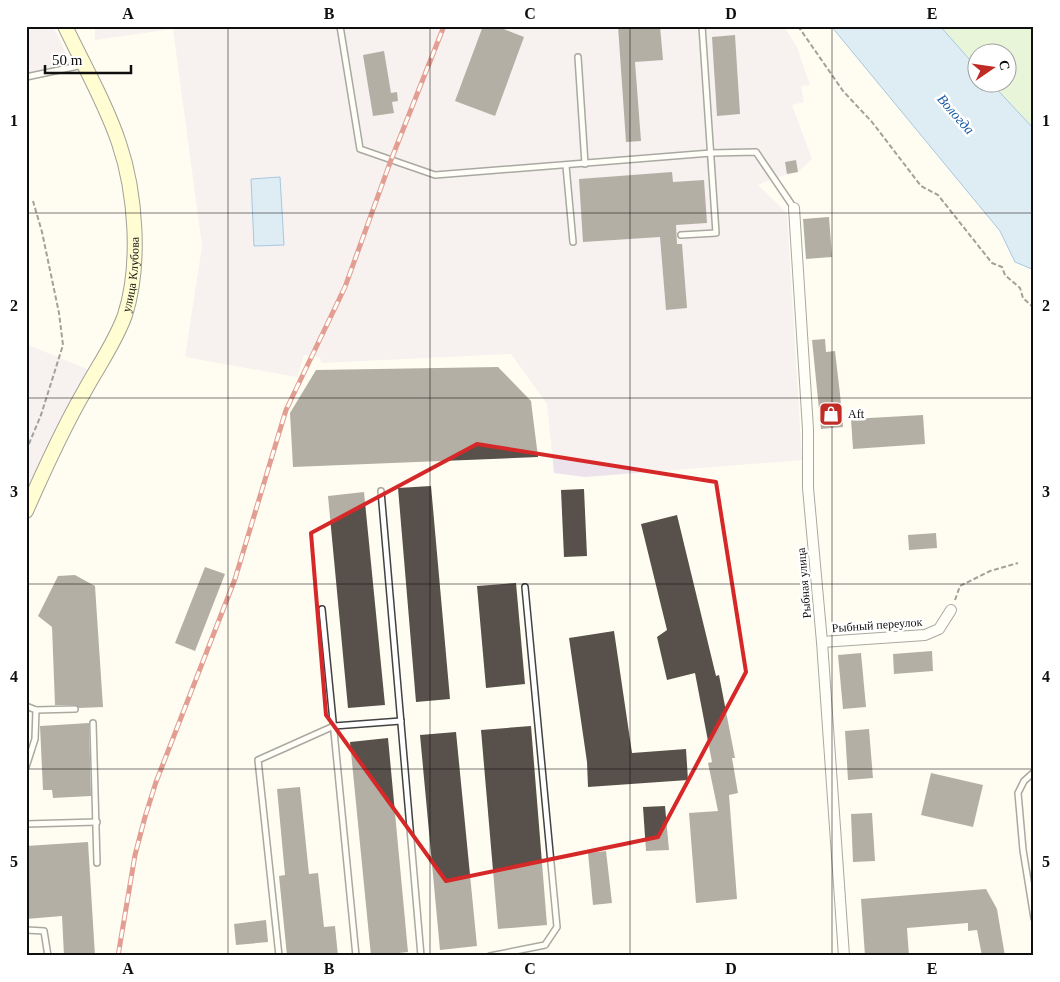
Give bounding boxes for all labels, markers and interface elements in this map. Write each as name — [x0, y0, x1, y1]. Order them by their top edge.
text: A — [122, 5, 134, 22]
text: B — [324, 5, 335, 22]
text: C — [524, 5, 536, 22]
text: D — [725, 5, 737, 22]
text: E — [927, 5, 937, 22]
scale bar — [45, 42, 131, 74]
north arrow — [968, 42, 1018, 92]
text: 50 m — [52, 52, 83, 68]
text: С — [996, 59, 1013, 72]
water label: Вологда — [934, 91, 977, 137]
text: 1 — [10, 112, 18, 129]
text: 1 — [1042, 112, 1050, 129]
street label: улица Клубова — [119, 236, 142, 314]
text: 2 — [10, 297, 18, 314]
text: 2 — [1042, 297, 1050, 314]
shop icon: Aft — [818, 401, 844, 427]
place label: Aft — [848, 407, 865, 421]
text: 3 — [10, 483, 18, 500]
text: 3 — [1042, 483, 1050, 500]
street label: Рыбная улица — [794, 546, 814, 619]
street label: Рыбный переулок — [831, 615, 923, 635]
text: 4 — [10, 668, 18, 685]
text: 4 — [1042, 668, 1050, 685]
text: 5 — [10, 853, 18, 870]
text: 5 — [1042, 853, 1050, 870]
text: A — [122, 960, 134, 977]
text: B — [324, 960, 335, 977]
text: C — [524, 960, 536, 977]
text: D — [725, 960, 737, 977]
text: E — [927, 960, 937, 977]

